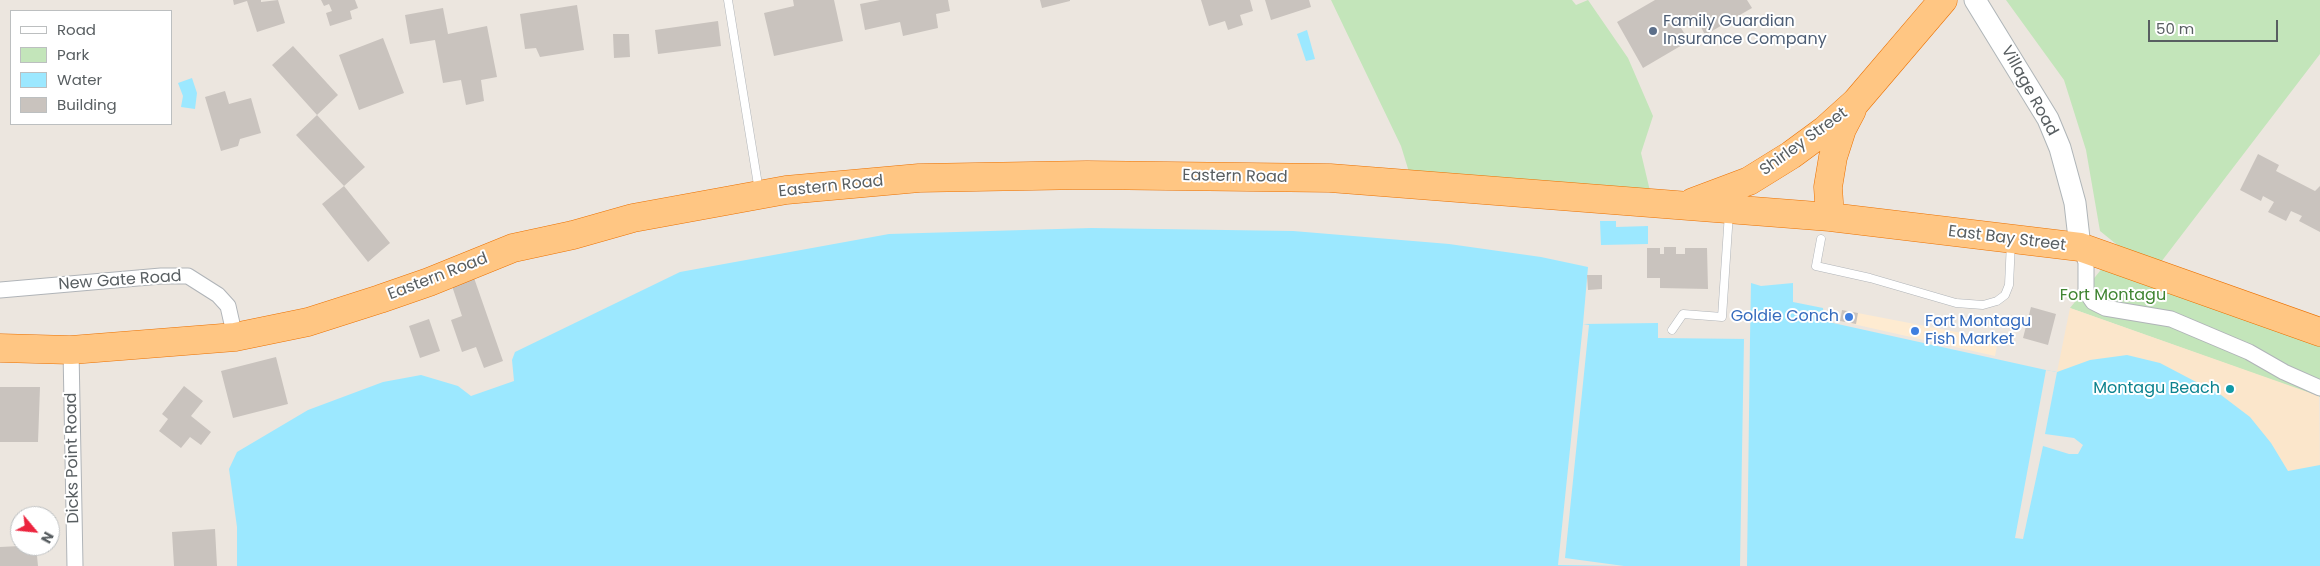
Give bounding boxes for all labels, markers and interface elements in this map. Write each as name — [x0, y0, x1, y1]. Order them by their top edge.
legend — [10, 10, 172, 125]
scale bar — [2150, 10, 2280, 42]
place label: Family Guardian Insurance Company — [1663, 12, 1827, 50]
text: 50 m — [2156, 18, 2194, 39]
text: Road — [57, 19, 96, 40]
marker: Family Guardian Insurance Company — [1647, 25, 1659, 37]
street label: Village Road — [1996, 43, 2062, 139]
text: Park — [57, 44, 89, 65]
text: Water — [57, 69, 102, 90]
text: Building — [57, 94, 117, 115]
street label: Shirley Street — [1756, 104, 1852, 180]
street label: Eastern Road — [1182, 166, 1288, 188]
street label: Eastern Road — [778, 172, 884, 202]
street label: East Bay Street — [1947, 222, 2067, 256]
street label: Eastern Road — [385, 249, 491, 305]
street label: New Gate Road — [58, 267, 182, 295]
park label: Fort Montagu — [2060, 286, 2166, 306]
place label: Goldie Conch — [1731, 307, 1839, 327]
marker: Goldie Conch — [1843, 311, 1855, 323]
place label: Fort Montagu Fish Market — [1925, 312, 2031, 350]
marker: Fort Montagu Fish Market — [1909, 325, 1921, 337]
place label: Montagu Beach — [2093, 379, 2220, 399]
marker: Montagu Beach — [2224, 383, 2236, 395]
street label: Dicks Point Road — [62, 392, 84, 524]
north arrow — [10, 506, 60, 556]
text: N — [36, 528, 59, 547]

